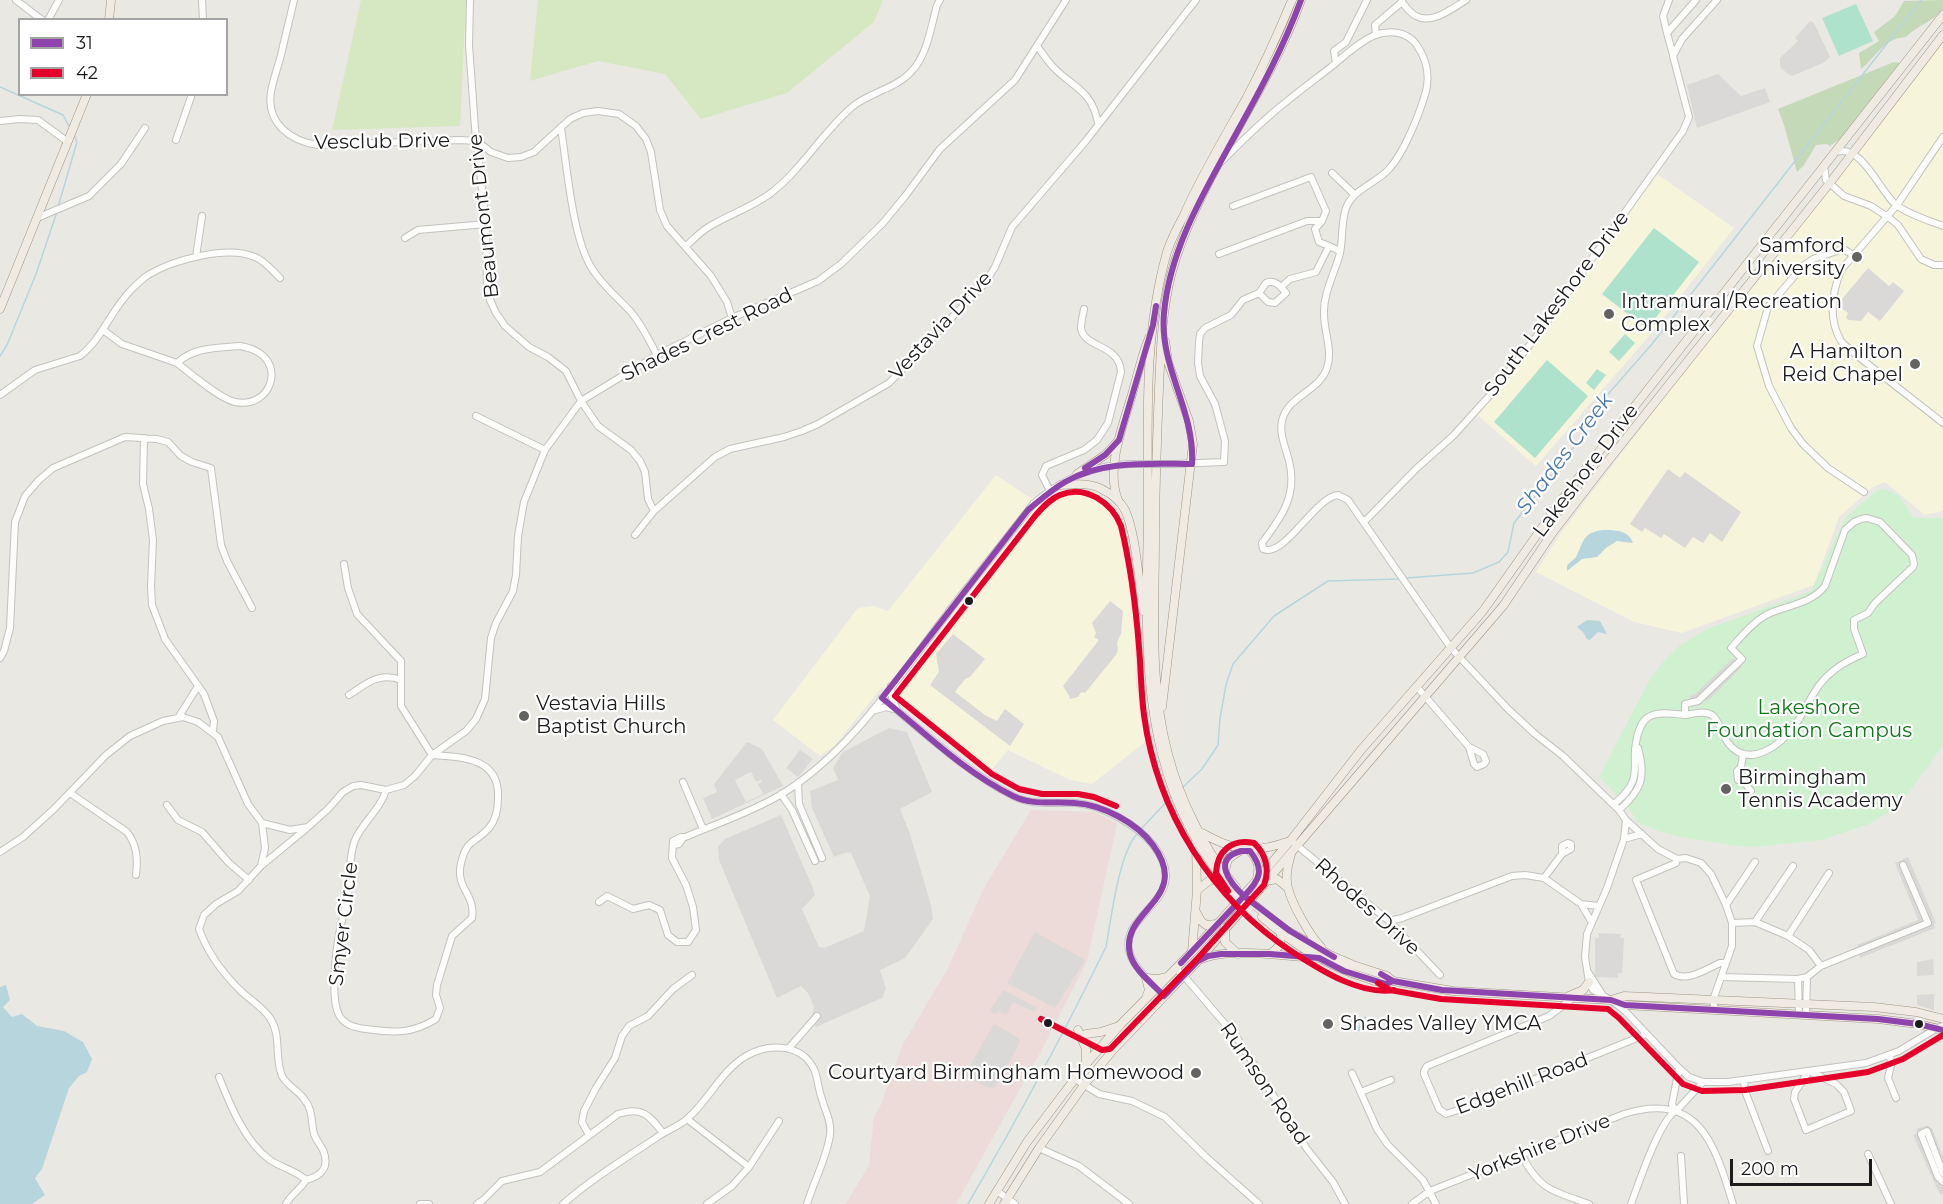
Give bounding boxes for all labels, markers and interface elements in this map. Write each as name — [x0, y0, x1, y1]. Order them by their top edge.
legend — [18, 18, 228, 96]
text: 31 — [76, 32, 93, 54]
text: 42 — [76, 62, 98, 84]
street label: Vesclub Drive — [314, 129, 450, 155]
street label: Beaumont Drive — [463, 133, 505, 299]
street label: South Lakeshore Drive — [1480, 207, 1634, 401]
place label: Samford University — [1746, 234, 1845, 281]
marker: Samford University — [1850, 250, 1864, 264]
street label: Vestavia Drive — [885, 267, 997, 385]
street label: Shades Crest Road — [617, 283, 797, 387]
place label: Intramural/Recreation Complex — [1621, 290, 1842, 337]
marker: Intramural/Recreation Complex — [1602, 307, 1616, 321]
place label: A Hamilton Reid Chapel — [1782, 340, 1903, 387]
marker: A Hamilton Reid Chapel — [1908, 357, 1922, 371]
water label: Shades Creek — [1511, 388, 1619, 520]
street label: Lakeshore Drive — [1528, 400, 1644, 542]
unlabelled marker — [963, 595, 975, 607]
place label: Vestavia Hills Baptist Church — [536, 692, 687, 739]
park label: Lakeshore Foundation Campus — [1706, 696, 1912, 743]
marker: Vestavia Hills Baptist Church — [517, 709, 531, 723]
place label: Birmingham Tennis Academy — [1738, 766, 1902, 813]
marker: Birmingham Tennis Academy — [1719, 782, 1733, 796]
street label: Rhodes Drive — [1309, 853, 1425, 961]
street label: Smyer Circle — [324, 861, 364, 987]
place label: Shades Valley YMCA — [1340, 1012, 1541, 1036]
unlabelled marker — [1042, 1017, 1054, 1029]
marker: Shades Valley YMCA — [1321, 1017, 1335, 1031]
street label: Rumson Road — [1214, 1018, 1314, 1150]
unlabelled marker — [1913, 1018, 1925, 1030]
street label: Edgehill Road — [1452, 1048, 1592, 1120]
place label: Courtyard Birmingham Homewood — [828, 1061, 1184, 1085]
marker: Courtyard Birmingham Homewood — [1189, 1066, 1203, 1080]
street label: Yorkshire Drive — [1466, 1109, 1614, 1187]
scale bar — [1733, 1147, 1876, 1185]
text: 200 m — [1741, 1158, 1799, 1180]

